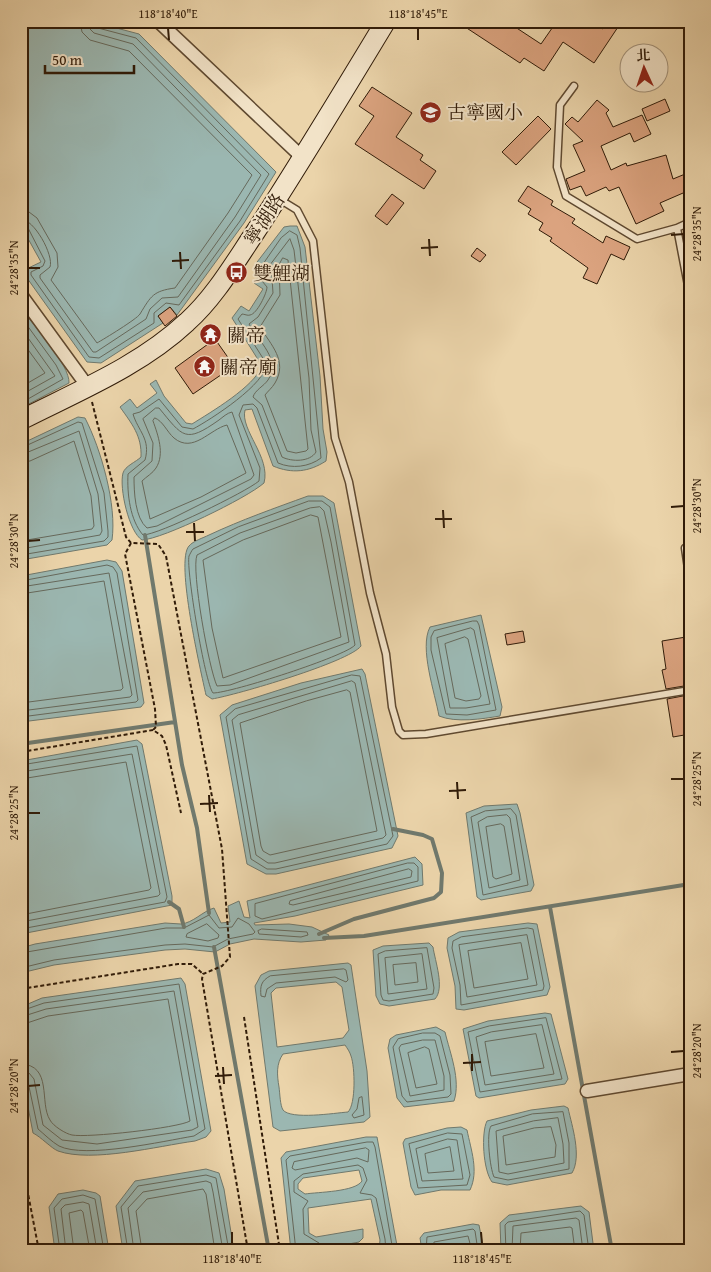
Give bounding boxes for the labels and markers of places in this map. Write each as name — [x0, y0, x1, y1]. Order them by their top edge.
place label: 古寧國小 — [447, 98, 523, 126]
school or university icon: 古寧國小 — [419, 100, 443, 124]
place label: 雙鯉湖 — [253, 259, 310, 287]
bus stop icon: 雙鯉湖 — [225, 261, 249, 285]
place label: 關帝 — [227, 321, 265, 349]
temple icon: 關帝 — [199, 323, 223, 347]
place label: 關帝廟 — [220, 353, 277, 381]
temple icon: 關帝廟 — [192, 355, 216, 379]

